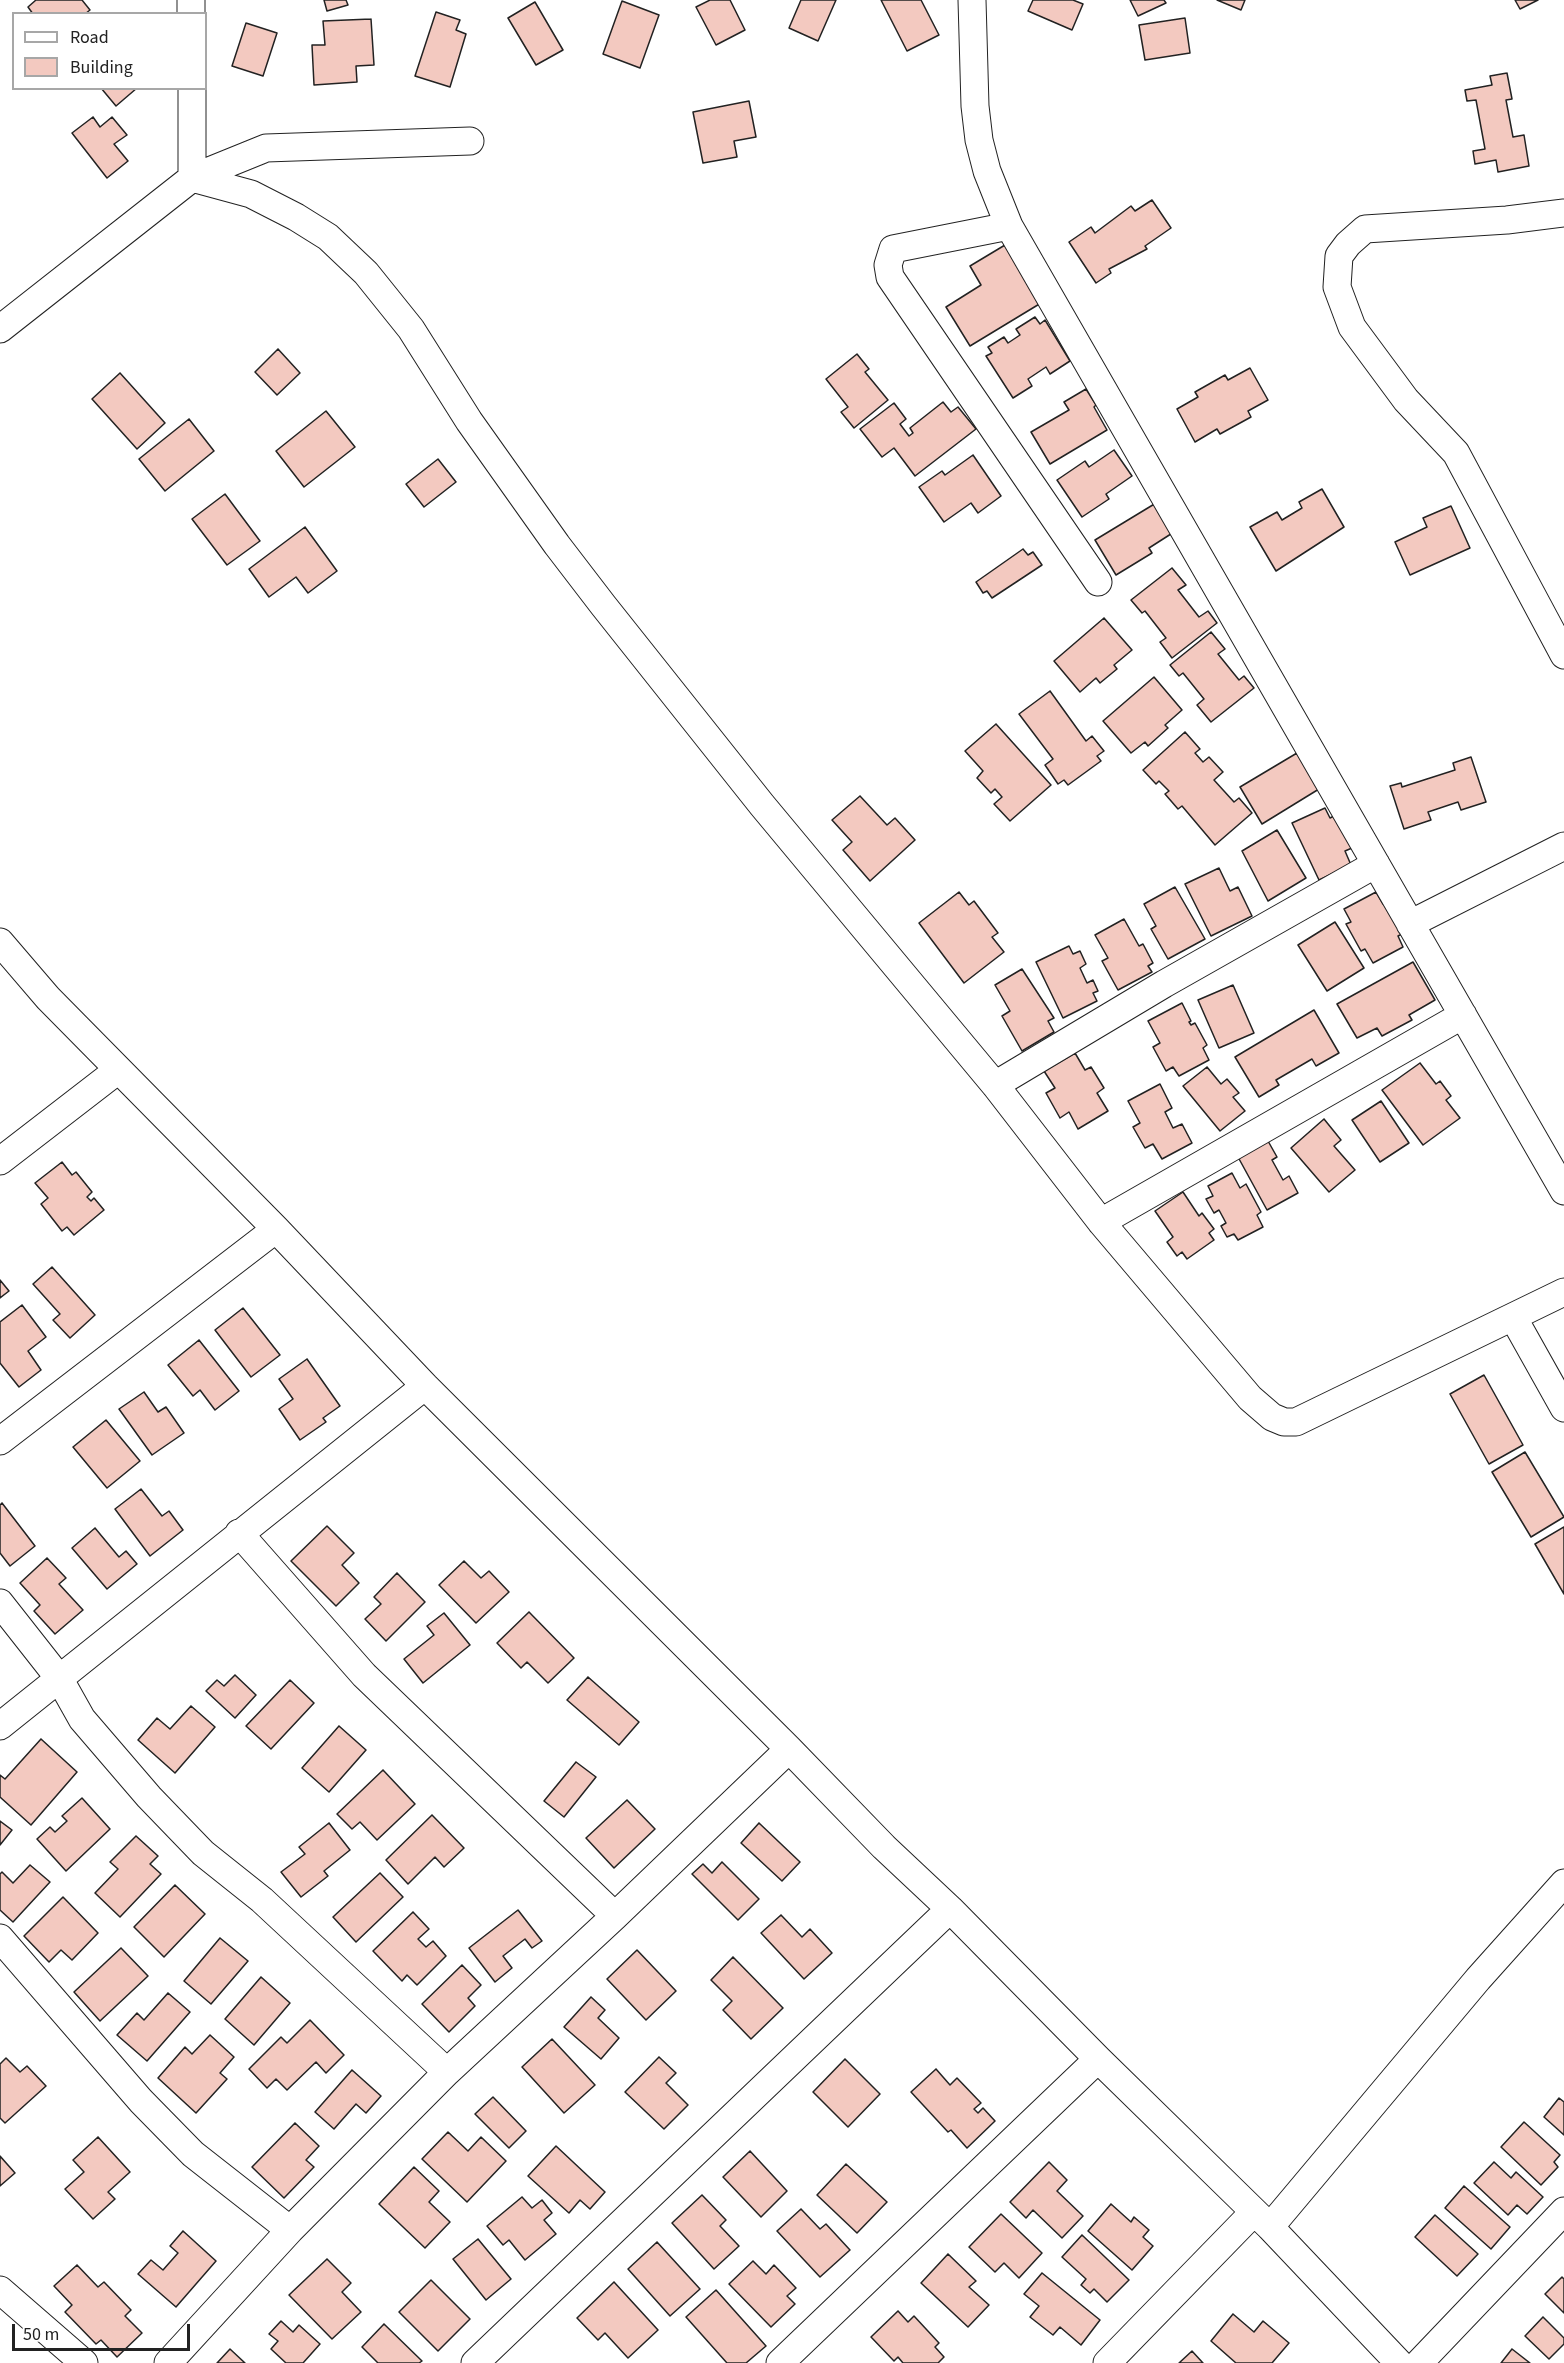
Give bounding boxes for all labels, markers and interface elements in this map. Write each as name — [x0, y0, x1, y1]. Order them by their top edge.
legend — [12, 12, 207, 90]
text: Road — [70, 25, 109, 50]
text: Building — [70, 55, 133, 80]
scale bar — [15, 2312, 194, 2350]
text: 50 m — [23, 2322, 59, 2347]

